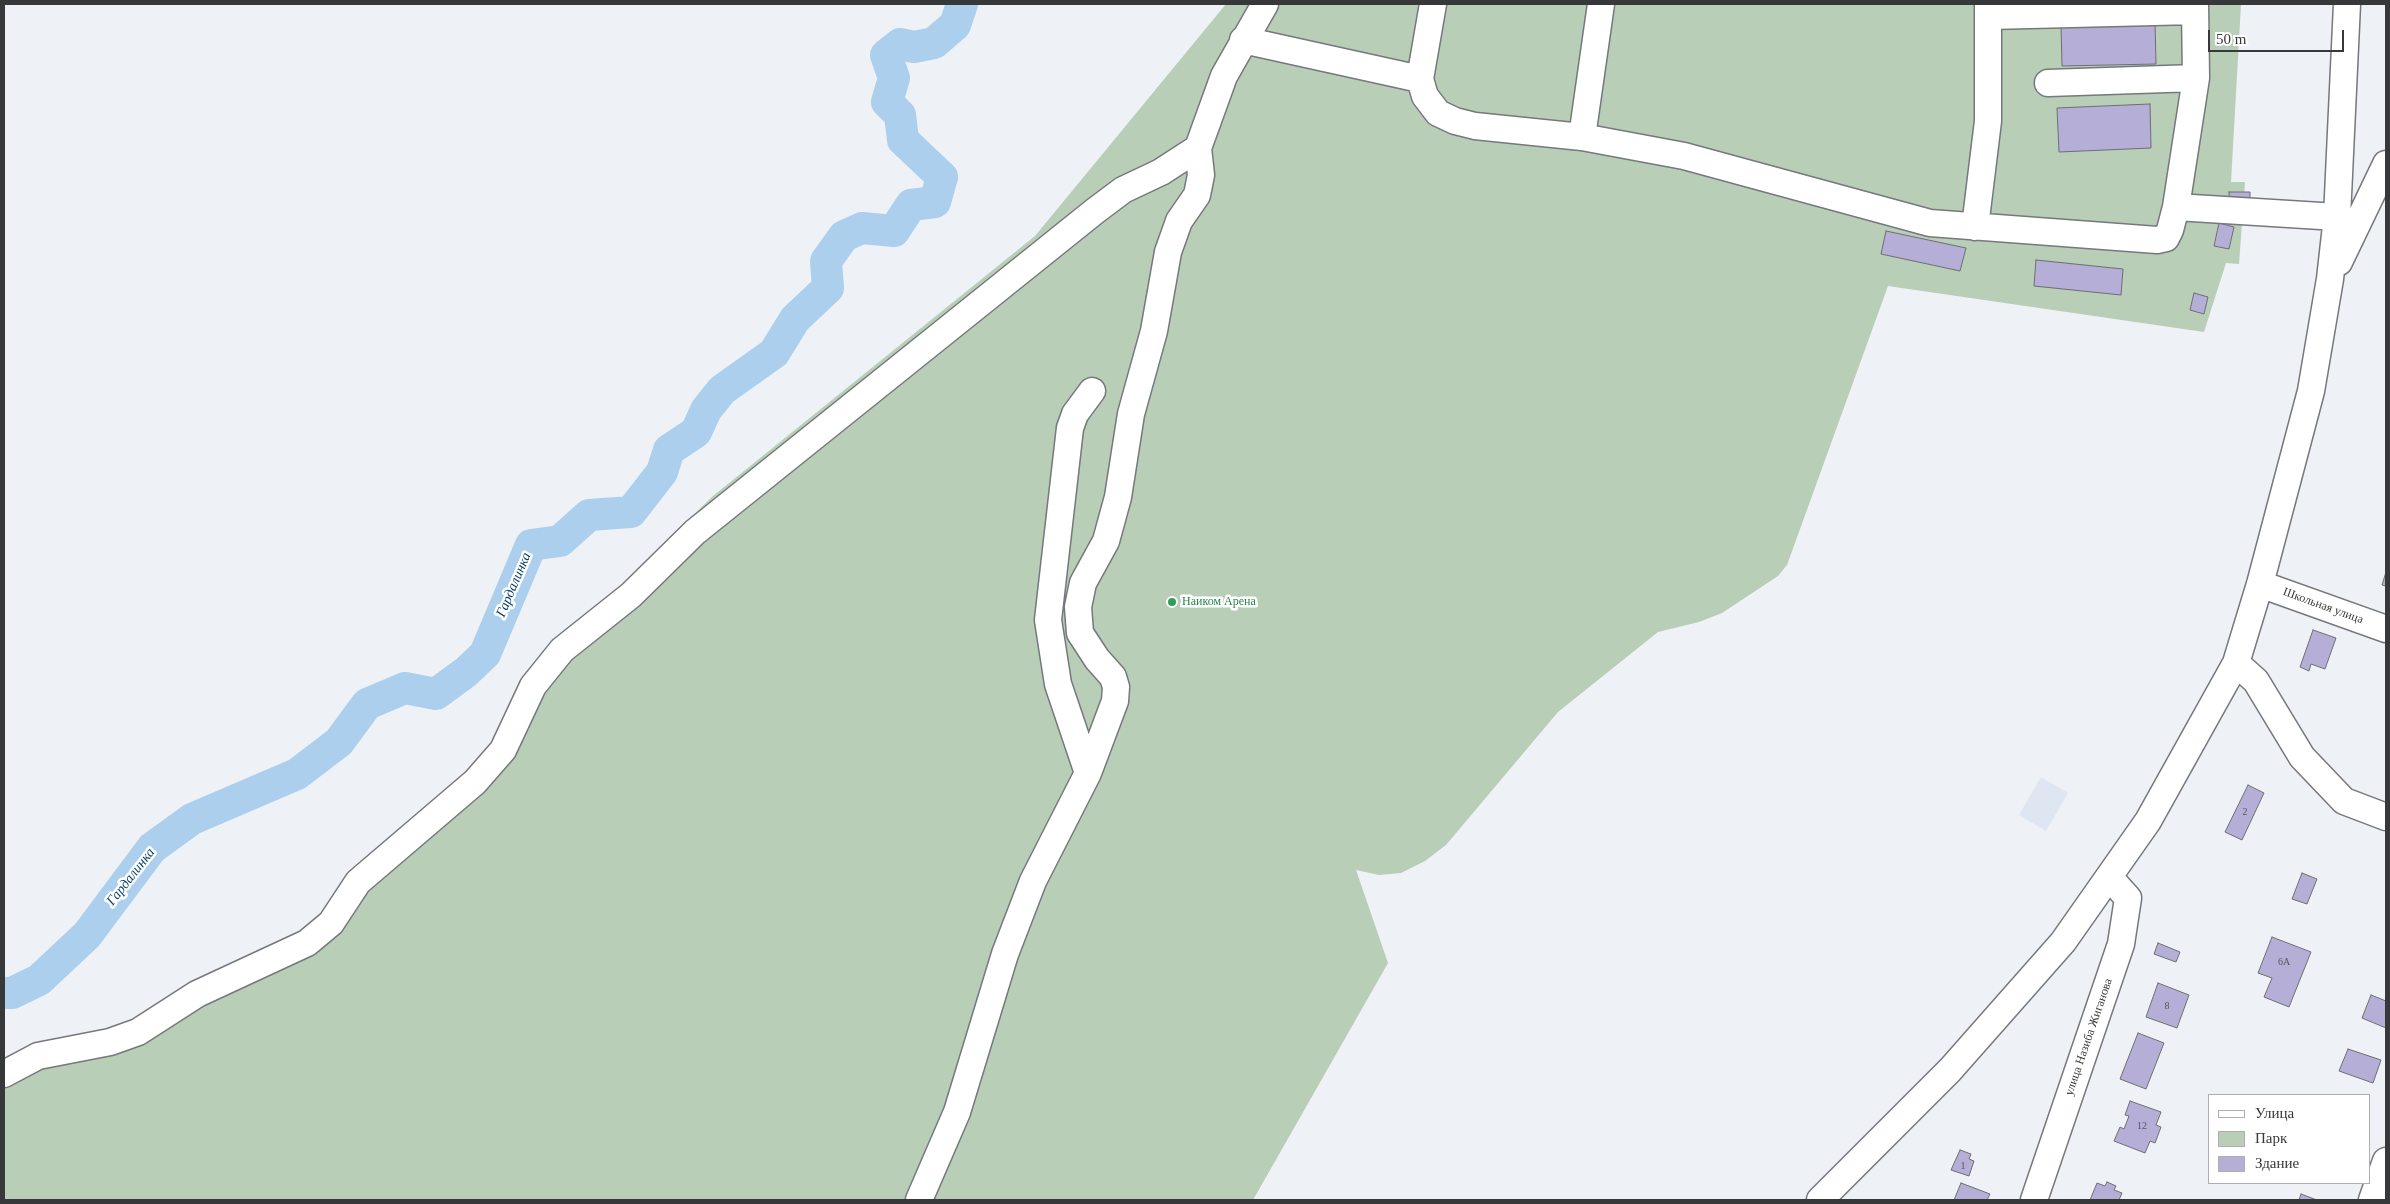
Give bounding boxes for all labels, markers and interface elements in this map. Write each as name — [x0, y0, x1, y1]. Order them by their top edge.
scale bar — [2210, 20, 2346, 52]
text: 50 m — [2216, 31, 2246, 47]
water label: Гардалинка — [493, 550, 535, 620]
street label: Школьная улица — [2281, 585, 2365, 627]
place label: Наиком Арена — [1182, 595, 1256, 609]
marker: Наиком Арена — [1166, 596, 1178, 608]
house number: 2 — [2242, 806, 2248, 818]
water label: Гардалинка — [103, 845, 159, 909]
house number: 6А — [2278, 956, 2290, 968]
street label: улица Назиба Жиганова — [2062, 977, 2116, 1097]
house number: 8 — [2164, 1000, 2170, 1012]
legend — [2208, 1094, 2370, 1184]
text: Улица — [2255, 1105, 2294, 1121]
house number: 12 — [2137, 1120, 2147, 1132]
text: Парк — [2255, 1130, 2287, 1146]
text: Здание — [2255, 1155, 2299, 1171]
house number: 1 — [1960, 1160, 1966, 1172]

